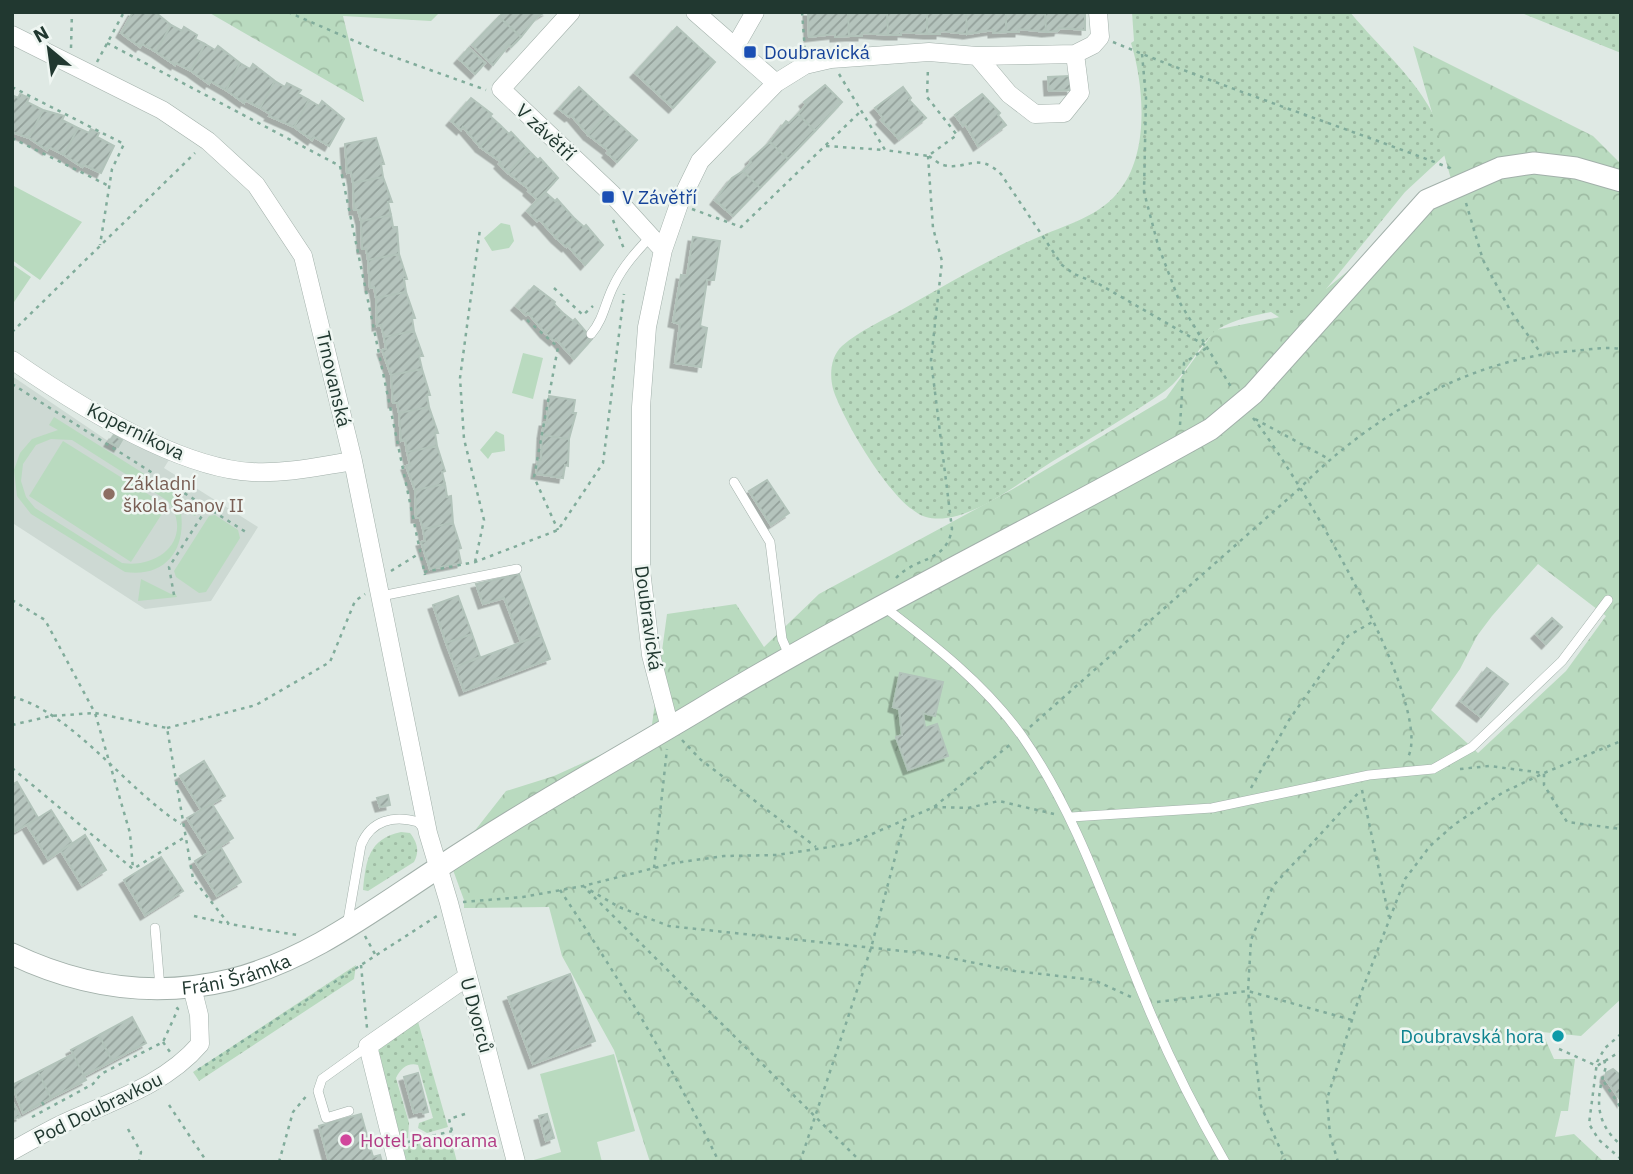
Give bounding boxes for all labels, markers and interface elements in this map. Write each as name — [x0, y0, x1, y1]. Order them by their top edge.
north arrow — [14, 14, 84, 84]
text: N — [29, 20, 53, 48]
place label: Doubravická — [764, 40, 870, 64]
marker: Doubravická — [742, 44, 758, 60]
street label: V závětří — [511, 98, 581, 166]
place label: V Závětří — [622, 185, 697, 209]
marker: V Závětří — [600, 189, 616, 205]
street label: Trnovanská — [311, 329, 357, 429]
street label: Koperníkova — [83, 397, 189, 465]
place label: Základní škola Šanov II — [123, 471, 244, 517]
marker: Základní škola Šanov II — [101, 486, 117, 502]
street label: Doubravická — [630, 564, 668, 672]
street label: Fráni Šrámka — [180, 948, 294, 1000]
street label: U Dvorců — [455, 975, 499, 1055]
place label: Doubravská hora — [1400, 1024, 1544, 1048]
marker: Doubravská hora — [1550, 1028, 1566, 1044]
street label: Pod Doubravkou — [30, 1067, 166, 1149]
place label: Hotel Panorama — [360, 1128, 497, 1152]
marker: Hotel Panorama — [338, 1132, 354, 1148]

